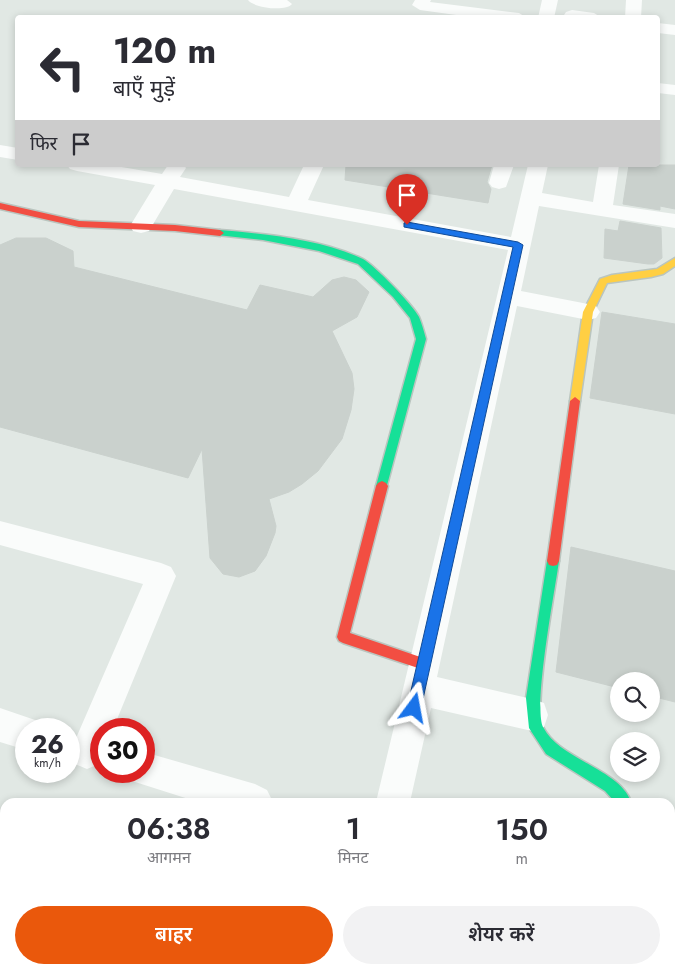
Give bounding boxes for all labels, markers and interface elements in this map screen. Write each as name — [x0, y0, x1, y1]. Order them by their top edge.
text: 120 m — [113, 26, 216, 76]
icon: left — [30, 35, 95, 100]
text: बाएँ मुड़ें — [113, 72, 175, 104]
text: फिर — [30, 130, 57, 157]
icon: arrive — [67, 130, 95, 158]
pin — [386, 174, 428, 225]
icon: arrive — [393, 181, 421, 209]
map controls — [610, 672, 660, 782]
button: search — [610, 672, 660, 722]
position arrow — [387, 681, 439, 733]
speed limit sign: 30 — [90, 718, 155, 783]
text: 26 — [31, 726, 64, 762]
button: layers — [610, 732, 660, 782]
text: km/h — [34, 754, 61, 772]
text: 06:38 — [127, 807, 211, 850]
text: 1 — [346, 807, 360, 850]
text: 150 — [495, 808, 548, 851]
text: आगमन — [147, 846, 191, 869]
text: मिनट — [338, 846, 368, 869]
text: m — [515, 847, 528, 870]
button: बाहर — [15, 906, 333, 964]
button: शेयर करें — [343, 906, 660, 964]

